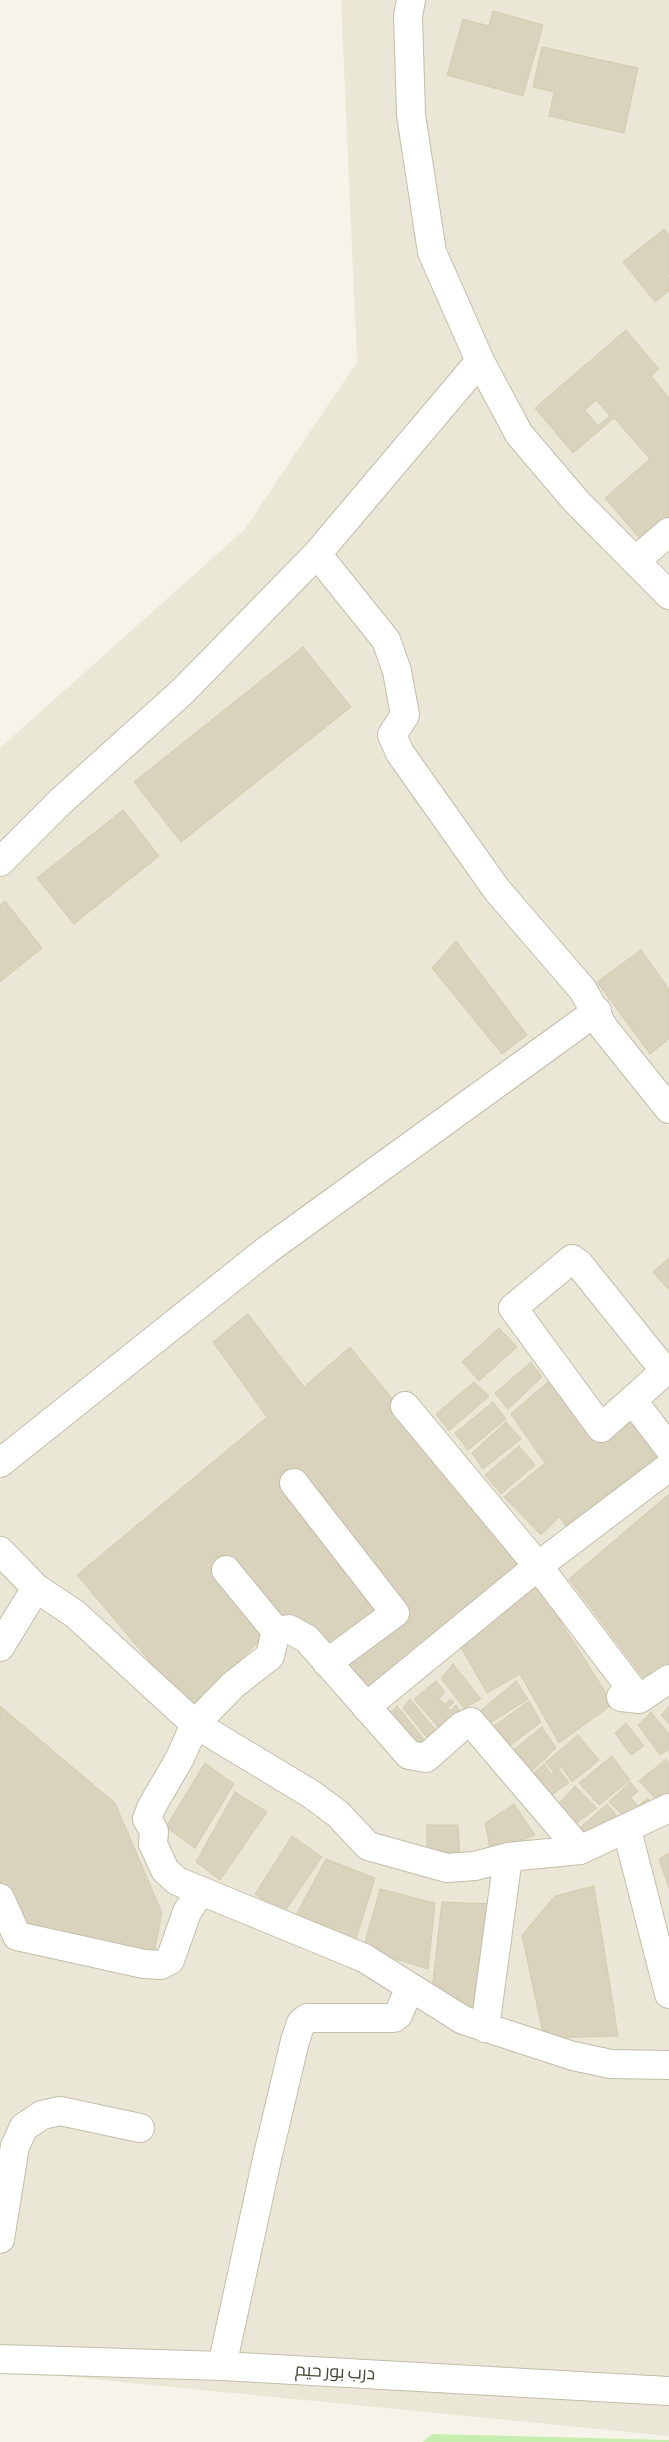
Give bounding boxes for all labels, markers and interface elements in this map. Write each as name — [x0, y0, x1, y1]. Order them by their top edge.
street label: درب بور حيم — [294, 2359, 376, 2385]

